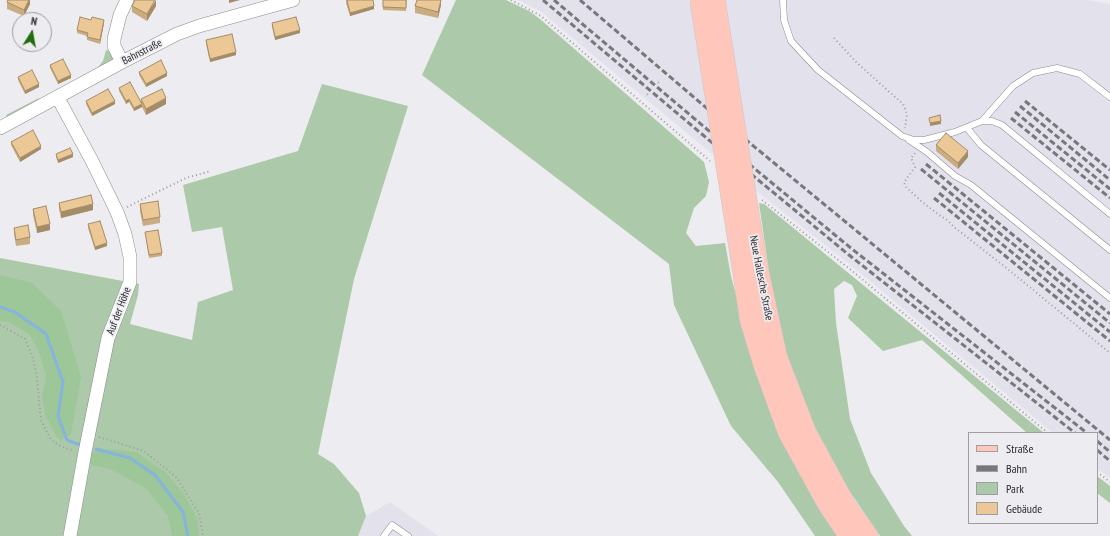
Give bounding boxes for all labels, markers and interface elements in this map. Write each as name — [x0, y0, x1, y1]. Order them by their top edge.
north arrow — [12, 12, 52, 52]
text: N — [30, 14, 38, 29]
street label: Bahnstraße — [120, 36, 164, 68]
street label: Neue Hallesche Straße — [746, 234, 776, 322]
street label: Auf der Höhe — [104, 285, 134, 337]
legend — [968, 432, 1098, 524]
text: Straße — [1006, 441, 1033, 456]
text: Bahn — [1006, 461, 1027, 476]
text: Park — [1006, 481, 1024, 496]
text: Gebäude — [1006, 501, 1042, 516]

